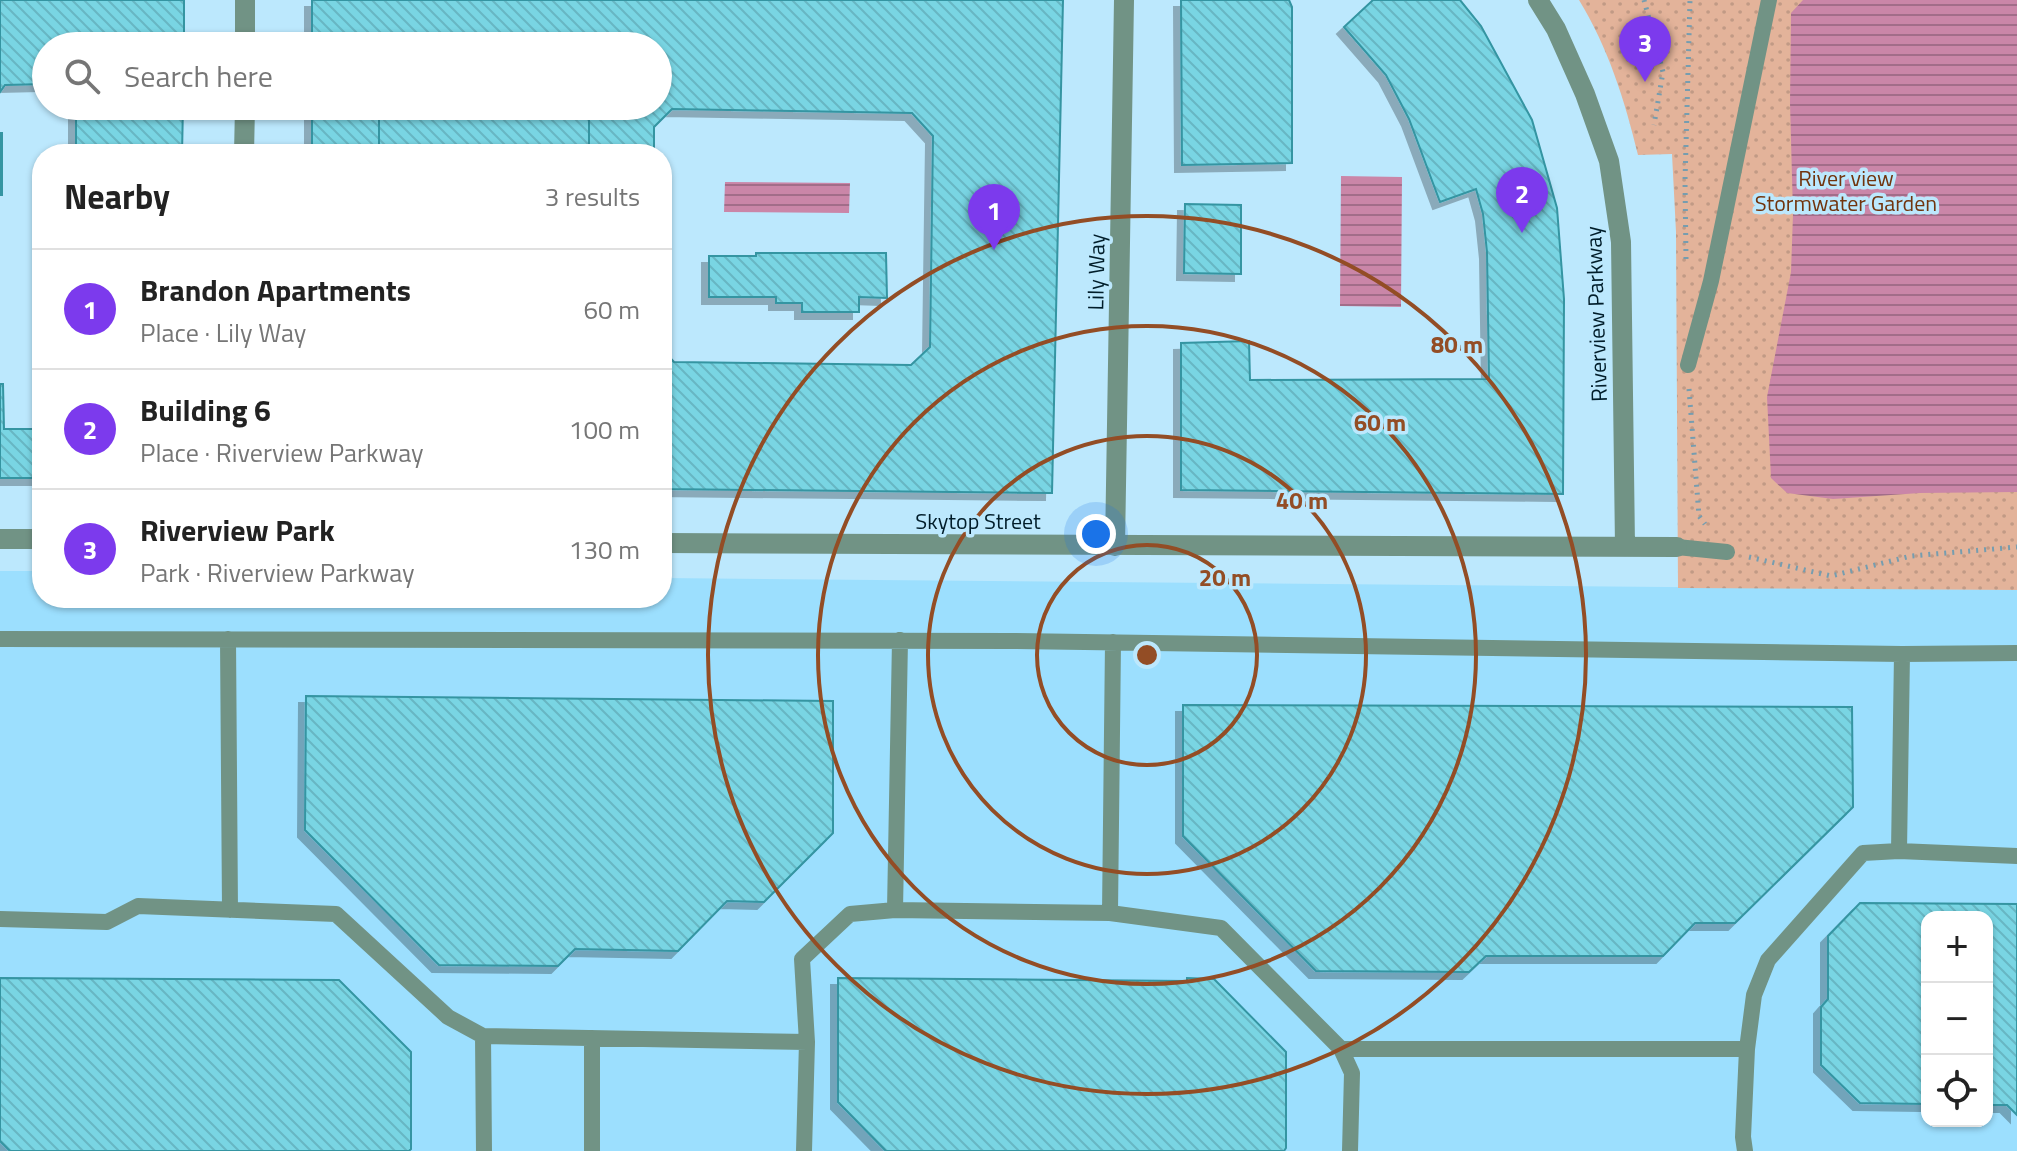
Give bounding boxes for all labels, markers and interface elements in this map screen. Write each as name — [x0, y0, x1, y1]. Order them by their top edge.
pin: 3 — [1619, 16, 1671, 82]
search box — [32, 32, 672, 120]
text: Search here — [124, 53, 273, 99]
icon: search — [60, 54, 104, 98]
park label: River view Stormwater Garden — [1755, 161, 1937, 220]
pin: 2 — [1496, 167, 1548, 233]
text: Nearby — [64, 170, 170, 222]
text: 3 results — [545, 177, 640, 216]
pin: 1 — [968, 184, 1020, 250]
street label: Riverview Parkway — [1576, 225, 1616, 402]
street label: Lily Way — [1078, 233, 1114, 311]
text: Brandon Apartments — [140, 267, 411, 313]
text: 1 — [83, 290, 97, 329]
text: 60 m — [583, 290, 640, 329]
text: Place · Lily Way — [140, 313, 306, 352]
text: 80 m — [1431, 326, 1483, 362]
text: Building 6 — [140, 387, 271, 433]
text: 60 m — [1354, 404, 1406, 440]
text: 2 — [83, 410, 97, 449]
text: 100 m — [569, 410, 640, 449]
text: Place · Riverview Parkway — [140, 433, 424, 472]
text: 40 m — [1276, 482, 1328, 518]
street label: Skytop Street — [915, 504, 1041, 538]
text: Riverview Park — [140, 507, 335, 553]
your location — [1076, 514, 1116, 554]
text: 3 — [83, 530, 97, 569]
text: 130 m — [569, 530, 640, 569]
text: Park · Riverview Parkway — [140, 553, 415, 592]
text: 20 m — [1199, 559, 1251, 595]
centre of rings — [1133, 641, 1161, 669]
map controls — [1921, 911, 1993, 1127]
button: + — [1921, 911, 1993, 983]
button: − — [1921, 983, 1993, 1055]
button: locate — [1921, 1055, 1993, 1127]

